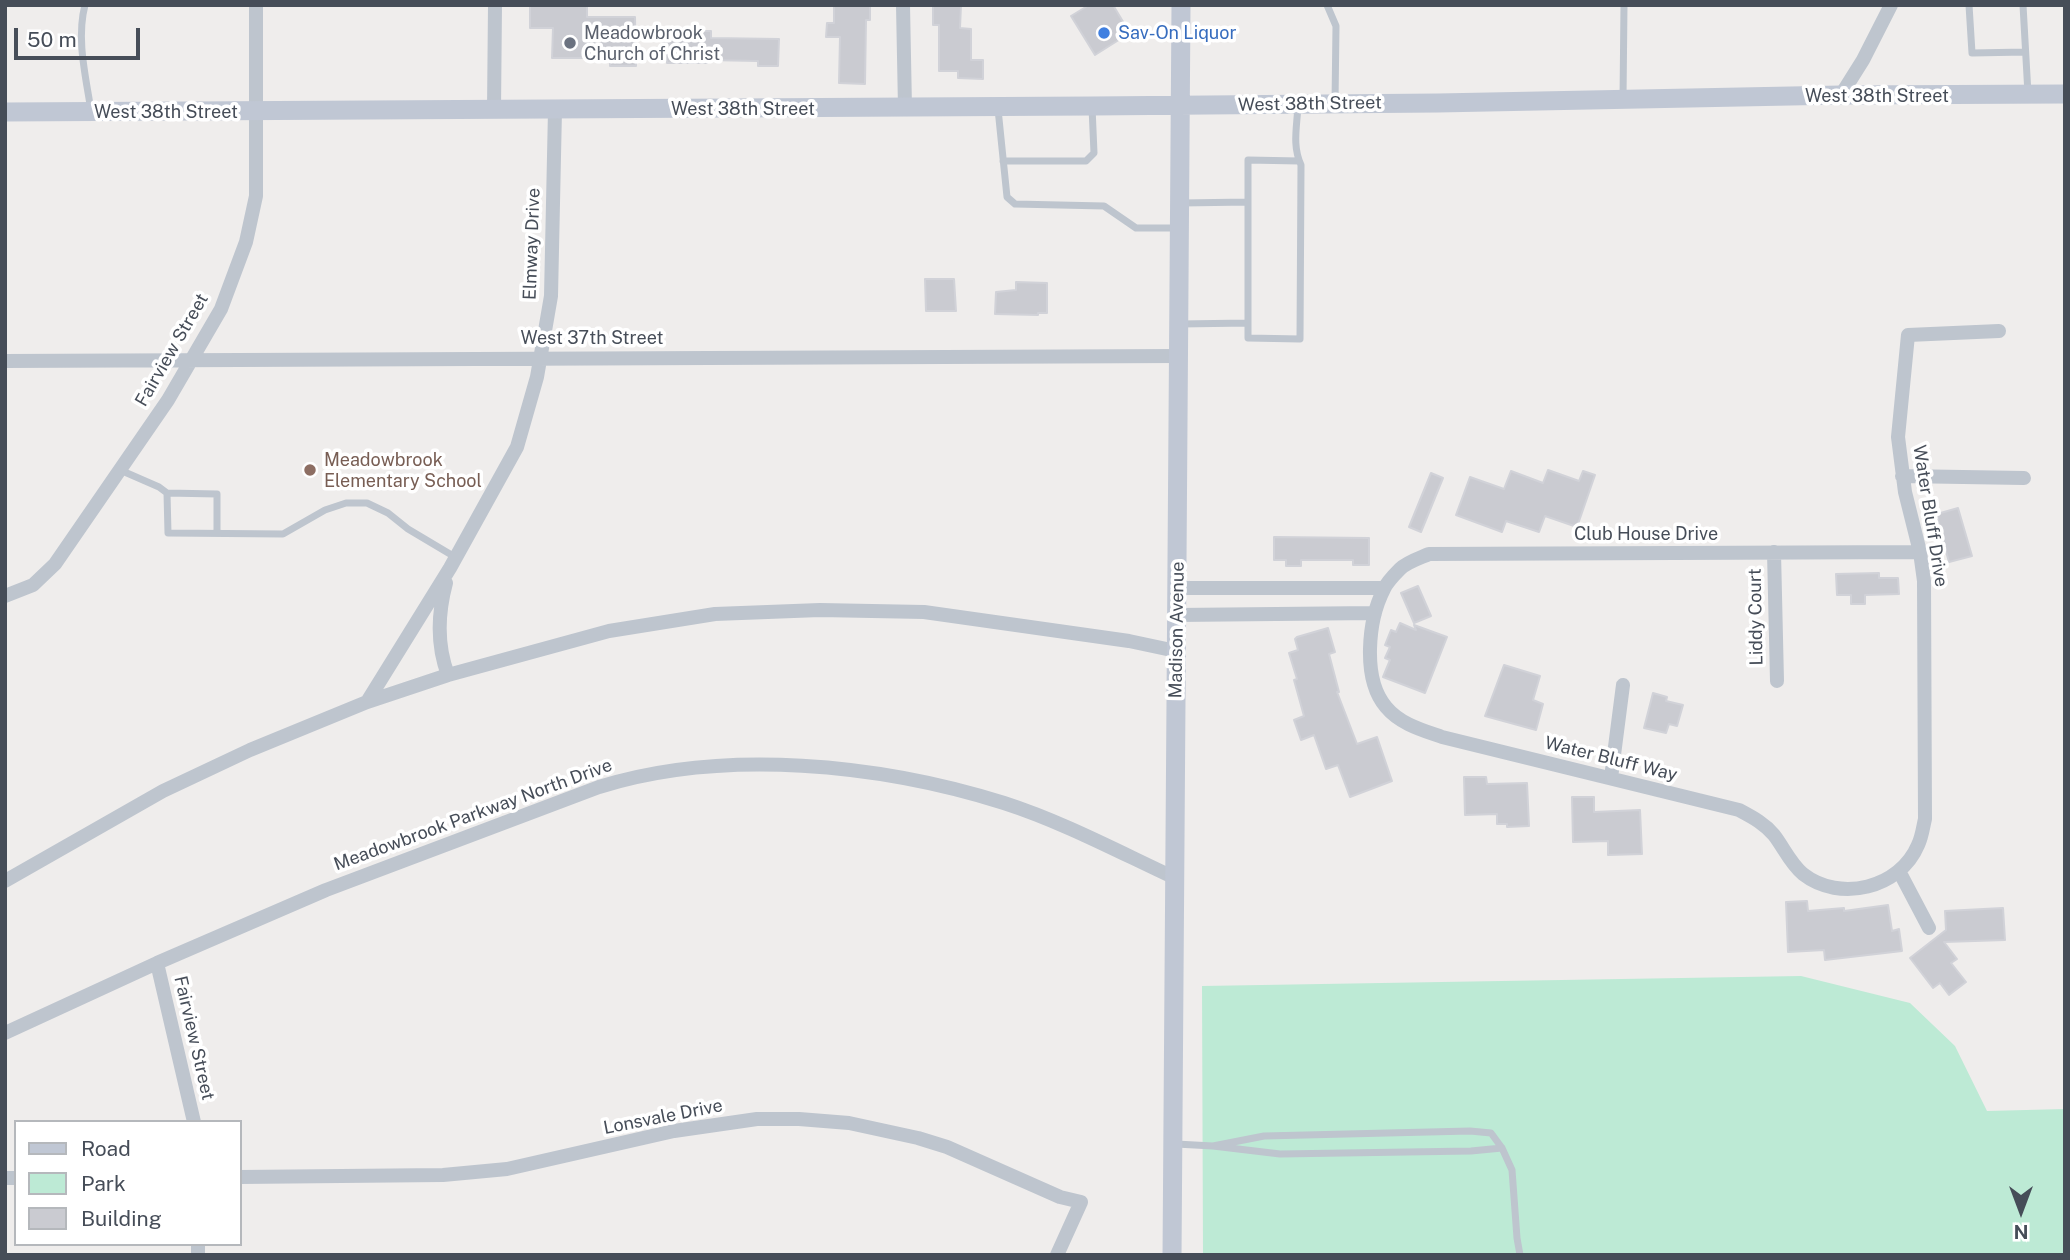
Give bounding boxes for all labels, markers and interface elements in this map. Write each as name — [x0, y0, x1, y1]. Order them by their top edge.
scale bar — [18, 14, 144, 58]
place label: Meadowbrook Church of Christ — [584, 22, 720, 64]
place label: Sav-On Liquor — [1118, 22, 1237, 44]
marker: Sav-On Liquor — [1096, 25, 1112, 41]
text: 50 m — [27, 27, 77, 52]
marker: Meadowbrook Church of Christ — [562, 35, 578, 51]
street label: West 38th Street — [1805, 85, 1949, 107]
street label: West 38th Street — [1238, 92, 1382, 116]
street label: West 38th Street — [671, 98, 815, 120]
street label: West 38th Street — [94, 101, 238, 123]
street label: Elmway Drive — [519, 188, 545, 300]
street label: Fairview Street — [131, 290, 213, 410]
street label: West 37th Street — [521, 327, 663, 349]
street label: Water Bluff Drive — [1908, 444, 1952, 588]
place label: Meadowbrook Elementary School — [324, 449, 482, 491]
marker: Meadowbrook Elementary School — [302, 462, 318, 478]
street label: Club House Drive — [1574, 523, 1718, 545]
street label: Madison Avenue — [1165, 561, 1189, 699]
street label: Liddy Court — [1744, 568, 1768, 666]
street label: Water Bluff Way — [1542, 732, 1680, 786]
street label: Meadowbrook Parkway North Drive — [331, 754, 615, 876]
street label: Fairview Street — [169, 974, 219, 1102]
street label: Lonsvale Drive — [602, 1095, 724, 1139]
legend — [14, 1120, 242, 1246]
text: Road — [81, 1136, 131, 1161]
text: Park — [81, 1171, 126, 1196]
north arrow — [1986, 1176, 2056, 1246]
text: Building — [81, 1206, 162, 1231]
text: N — [2014, 1221, 2028, 1243]

